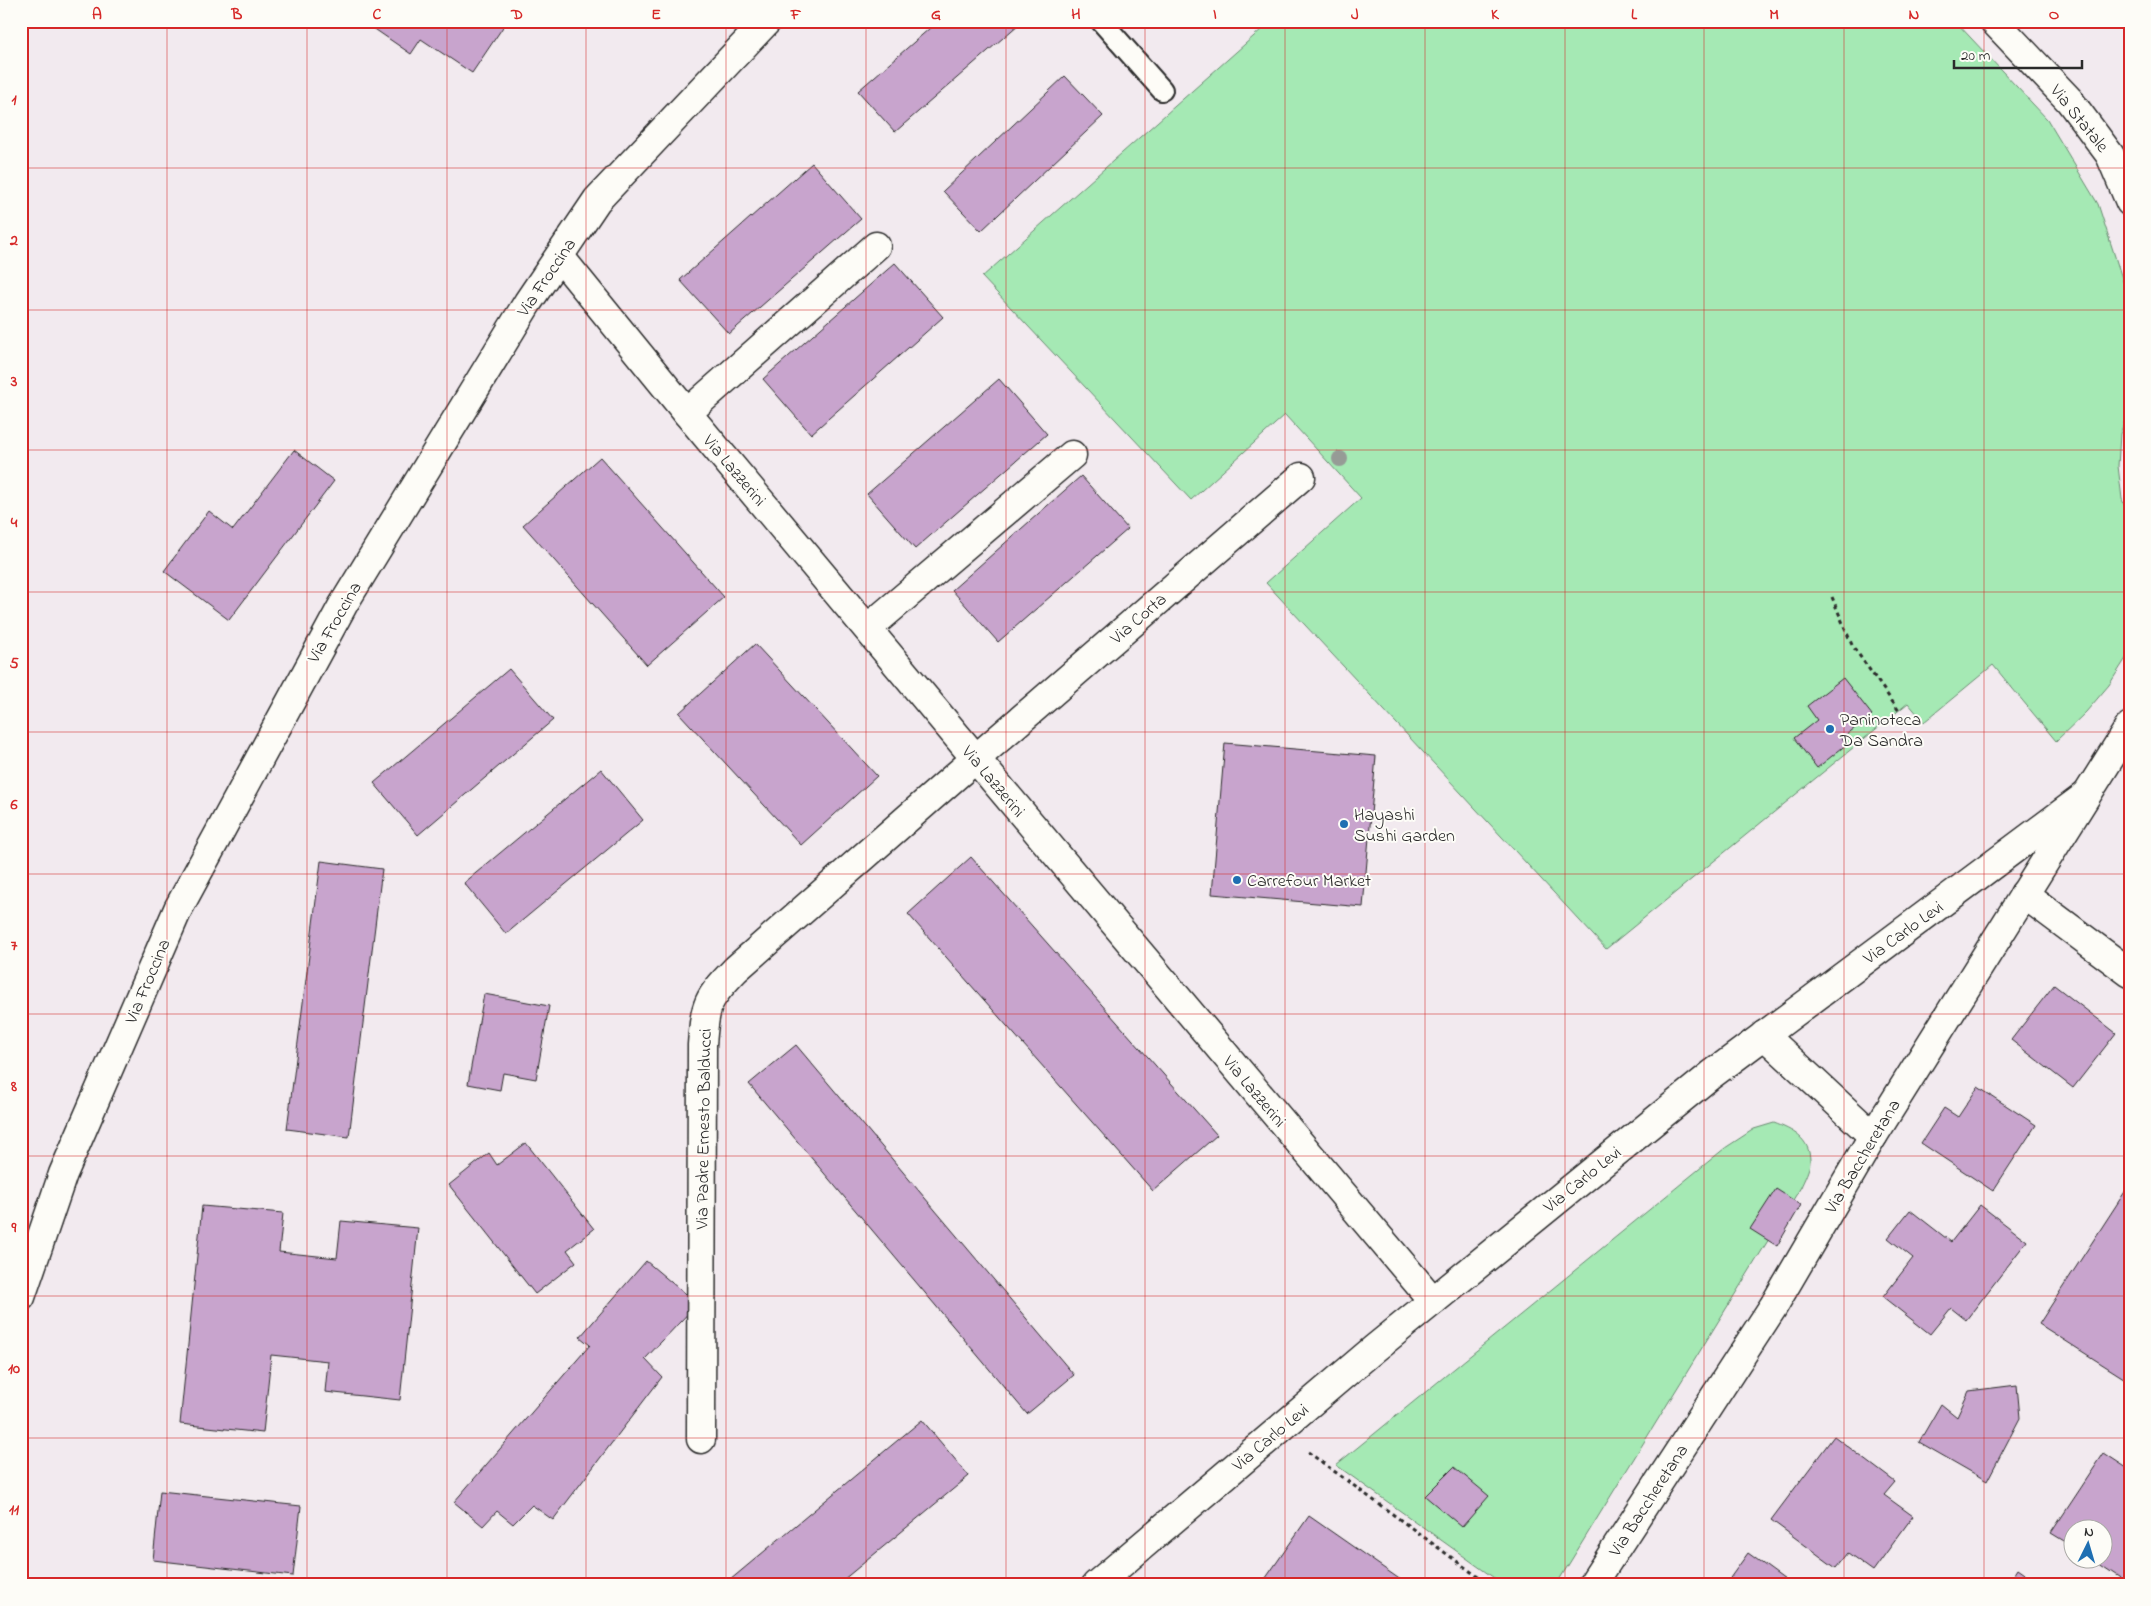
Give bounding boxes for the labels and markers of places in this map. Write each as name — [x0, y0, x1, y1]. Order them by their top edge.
place label: Paninoteca Da Sandra — [1839, 708, 1923, 755]
marker: Paninoteca Da Sandra — [1824, 723, 1836, 735]
place label: Hayashi Sushi Garden — [1354, 803, 1455, 850]
marker: Hayashi Sushi Garden — [1338, 818, 1350, 830]
place label: Carrefour Market — [1247, 869, 1371, 895]
marker: Carrefour Market — [1231, 874, 1243, 886]

